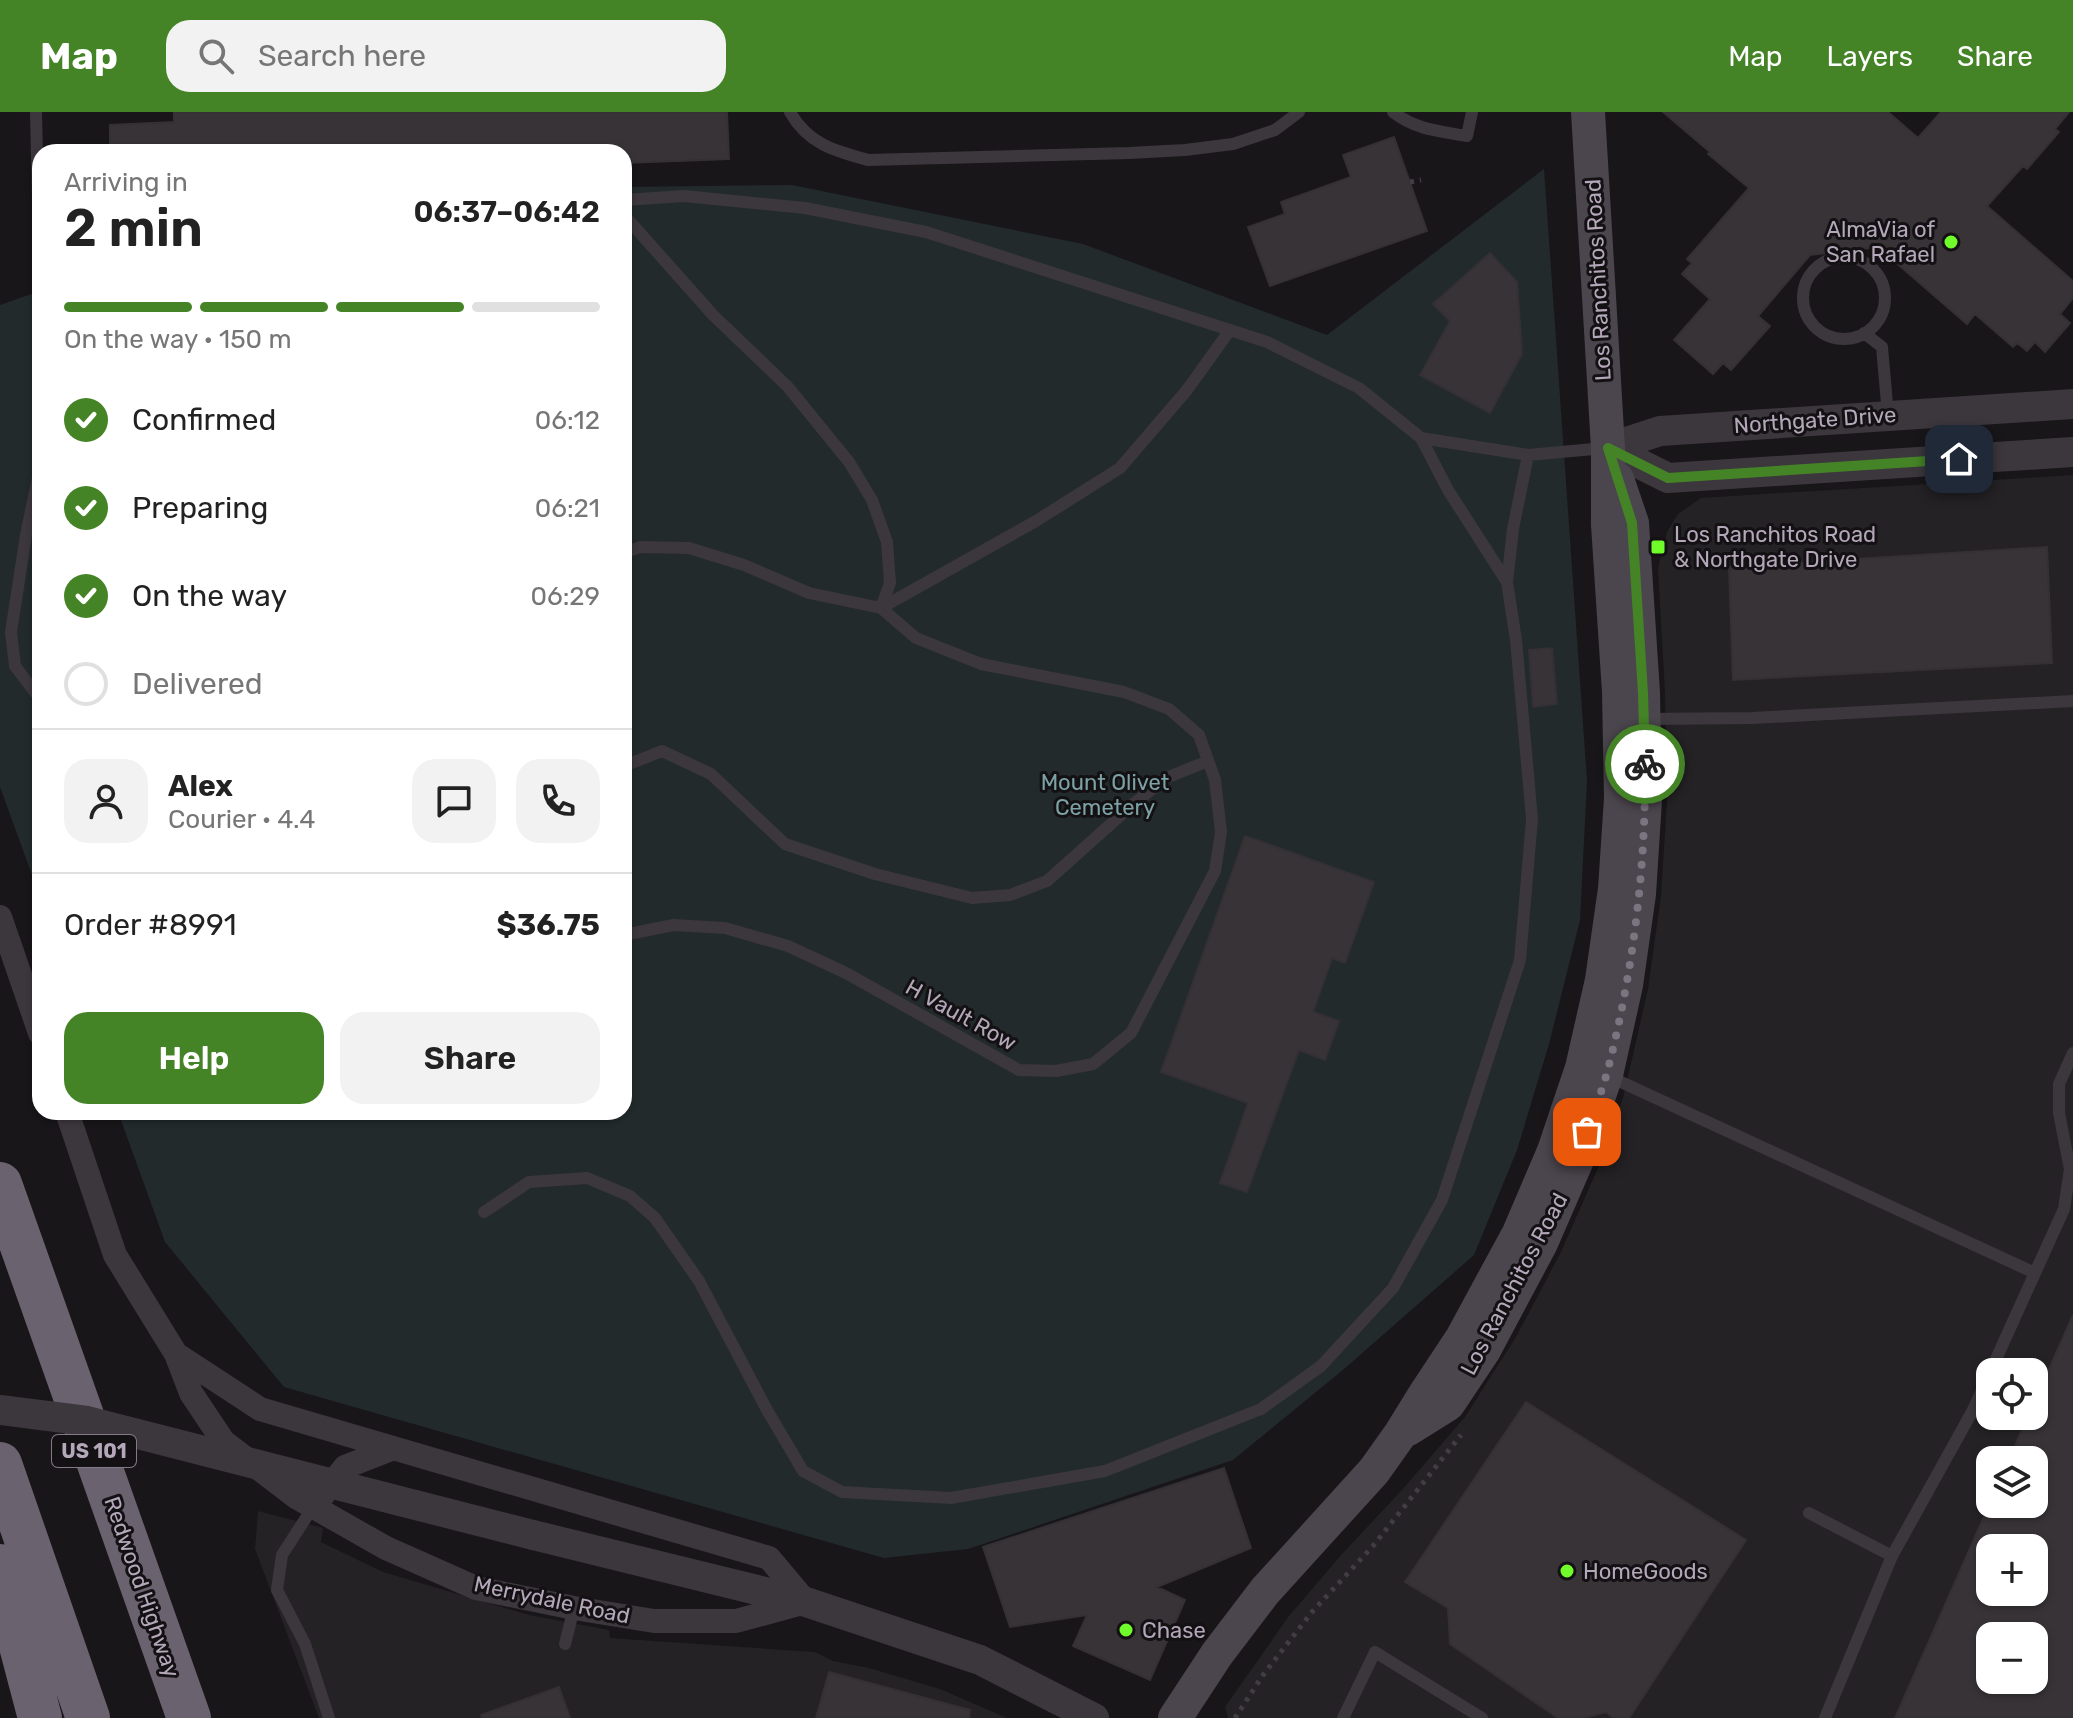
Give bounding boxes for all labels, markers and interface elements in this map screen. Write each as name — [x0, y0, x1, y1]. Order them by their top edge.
search box — [166, 20, 726, 92]
text: Map — [40, 33, 118, 79]
icon: search — [194, 34, 238, 78]
text: Search here — [258, 38, 426, 74]
text: Map — [1728, 40, 1783, 73]
text: Layers — [1827, 40, 1913, 73]
text: Share — [1957, 40, 2033, 73]
text: Arriving in — [64, 167, 188, 198]
street label: Los Ranchitos Road — [1579, 178, 1617, 382]
text: 06:37–06:42 — [413, 194, 600, 230]
text: 2 min — [64, 197, 203, 259]
place label: AlmaVia of San Rafael — [1826, 216, 1936, 268]
marker: AlmaVia of San Rafael — [1942, 233, 1960, 251]
text: On the way · 150 m — [64, 324, 292, 355]
icon: check — [64, 398, 108, 442]
street label: Northgate Drive — [1733, 401, 1897, 439]
text: Confirmed — [132, 402, 276, 438]
text: 06:12 — [535, 405, 600, 436]
pin — [1925, 425, 1993, 493]
icon: home — [1937, 437, 1981, 481]
icon: check — [64, 486, 108, 530]
text: Preparing — [132, 490, 268, 526]
text: 06:21 — [535, 493, 600, 524]
place label: Los Ranchitos Road & Northgate Drive — [1674, 521, 1876, 573]
marker: Los Ranchitos Road & Northgate Drive — [1649, 538, 1667, 556]
icon: check — [64, 574, 108, 618]
text: On the way — [132, 578, 287, 614]
text: 06:29 — [530, 581, 600, 612]
text: Delivered — [132, 666, 263, 702]
courier — [1605, 724, 1685, 804]
icon: bike — [1623, 742, 1667, 786]
button: person — [64, 759, 148, 843]
button: chat — [412, 759, 496, 843]
button: phone — [516, 759, 600, 843]
text: Alex — [168, 768, 233, 804]
park label: Mount Olivet Cemetery — [1041, 769, 1170, 821]
text: Courier · 4.4 — [168, 804, 315, 835]
text: Order #8991 — [64, 907, 237, 943]
text: $36.75 — [496, 907, 600, 943]
street label: H Vault Row — [901, 973, 1021, 1057]
button: Help — [64, 1012, 324, 1104]
button: Share — [340, 1012, 600, 1104]
pin — [1553, 1098, 1621, 1166]
icon: bag — [1565, 1110, 1609, 1154]
street label: Los Ranchitos Road — [1455, 1188, 1573, 1380]
map controls — [1976, 1358, 2048, 1694]
button: locate — [1976, 1358, 2048, 1430]
road number: US 101 — [52, 1435, 136, 1467]
button: layers — [1976, 1446, 2048, 1518]
street label: Redwood Highway — [98, 1493, 186, 1681]
button: + — [1976, 1534, 2048, 1606]
place label: HomeGoods — [1583, 1558, 1708, 1585]
marker: HomeGoods — [1558, 1562, 1576, 1580]
street label: Merrydale Road — [472, 1570, 632, 1630]
place label: Chase — [1142, 1617, 1206, 1644]
marker: Chase — [1117, 1621, 1135, 1639]
button: − — [1976, 1622, 2048, 1694]

